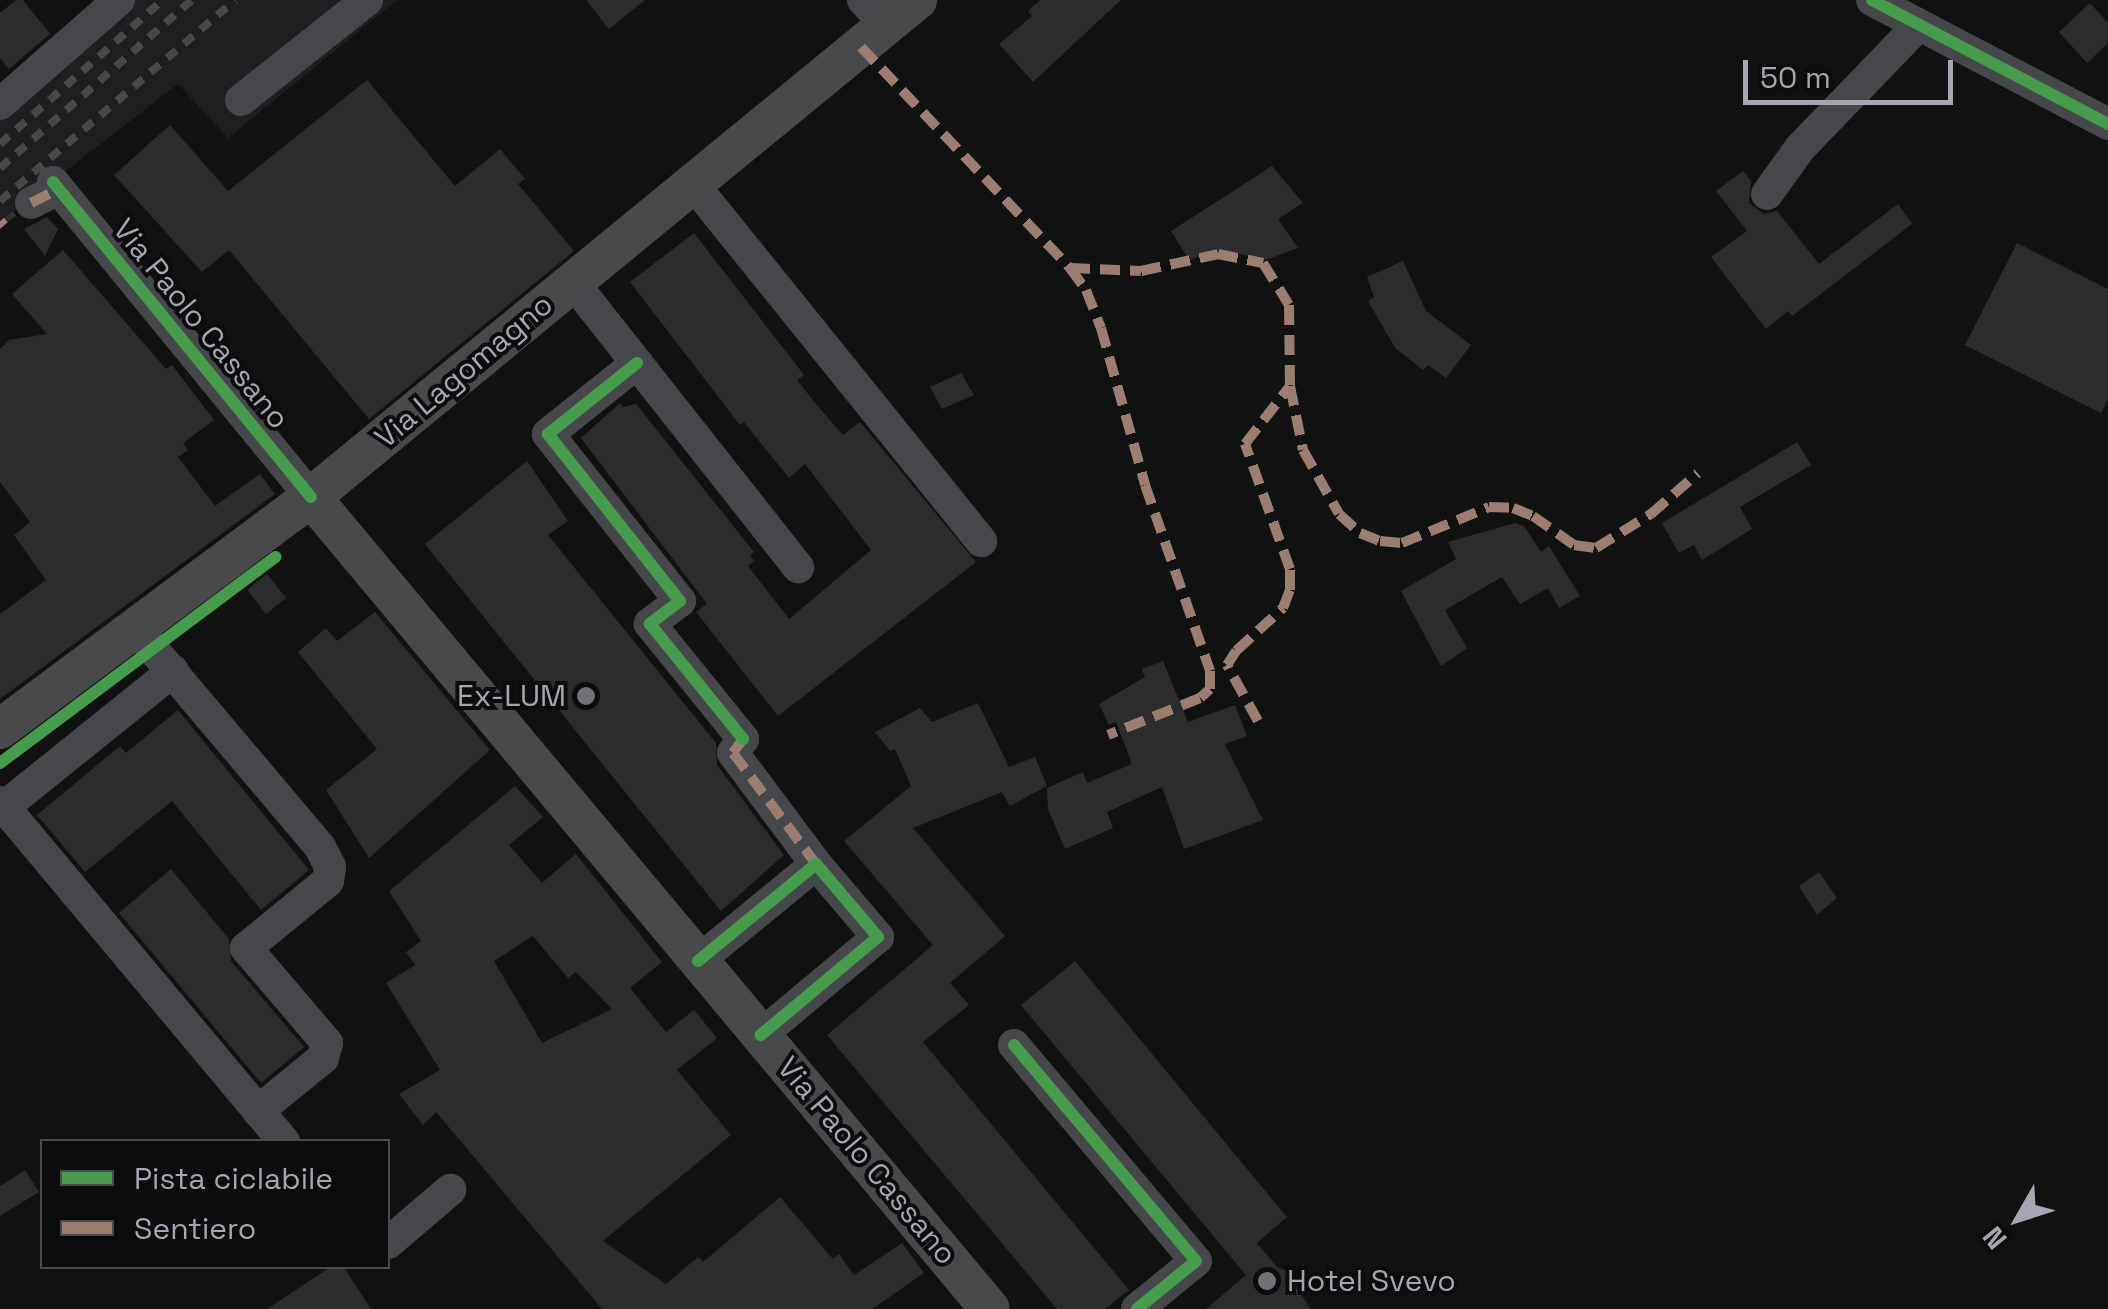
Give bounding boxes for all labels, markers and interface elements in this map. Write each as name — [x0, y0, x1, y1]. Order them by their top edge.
scale bar — [1748, 40, 1958, 102]
text: 50 m — [1760, 58, 1831, 97]
street label: Via Paolo Cassano — [105, 212, 297, 436]
street label: Via Lagomagno — [368, 286, 560, 456]
place label: Ex-LUM — [457, 678, 566, 714]
marker: Ex-LUM — [575, 685, 597, 707]
street label: Via Paolo Cassano — [770, 1050, 964, 1272]
legend — [40, 1139, 390, 1269]
text: Pista ciclabile — [134, 1159, 333, 1198]
north arrow — [1968, 1169, 2068, 1269]
text: Sentiero — [134, 1209, 256, 1248]
text: N — [1975, 1219, 2015, 1257]
place label: Hotel Svevo — [1287, 1263, 1456, 1299]
marker: Hotel Svevo — [1256, 1270, 1278, 1292]

